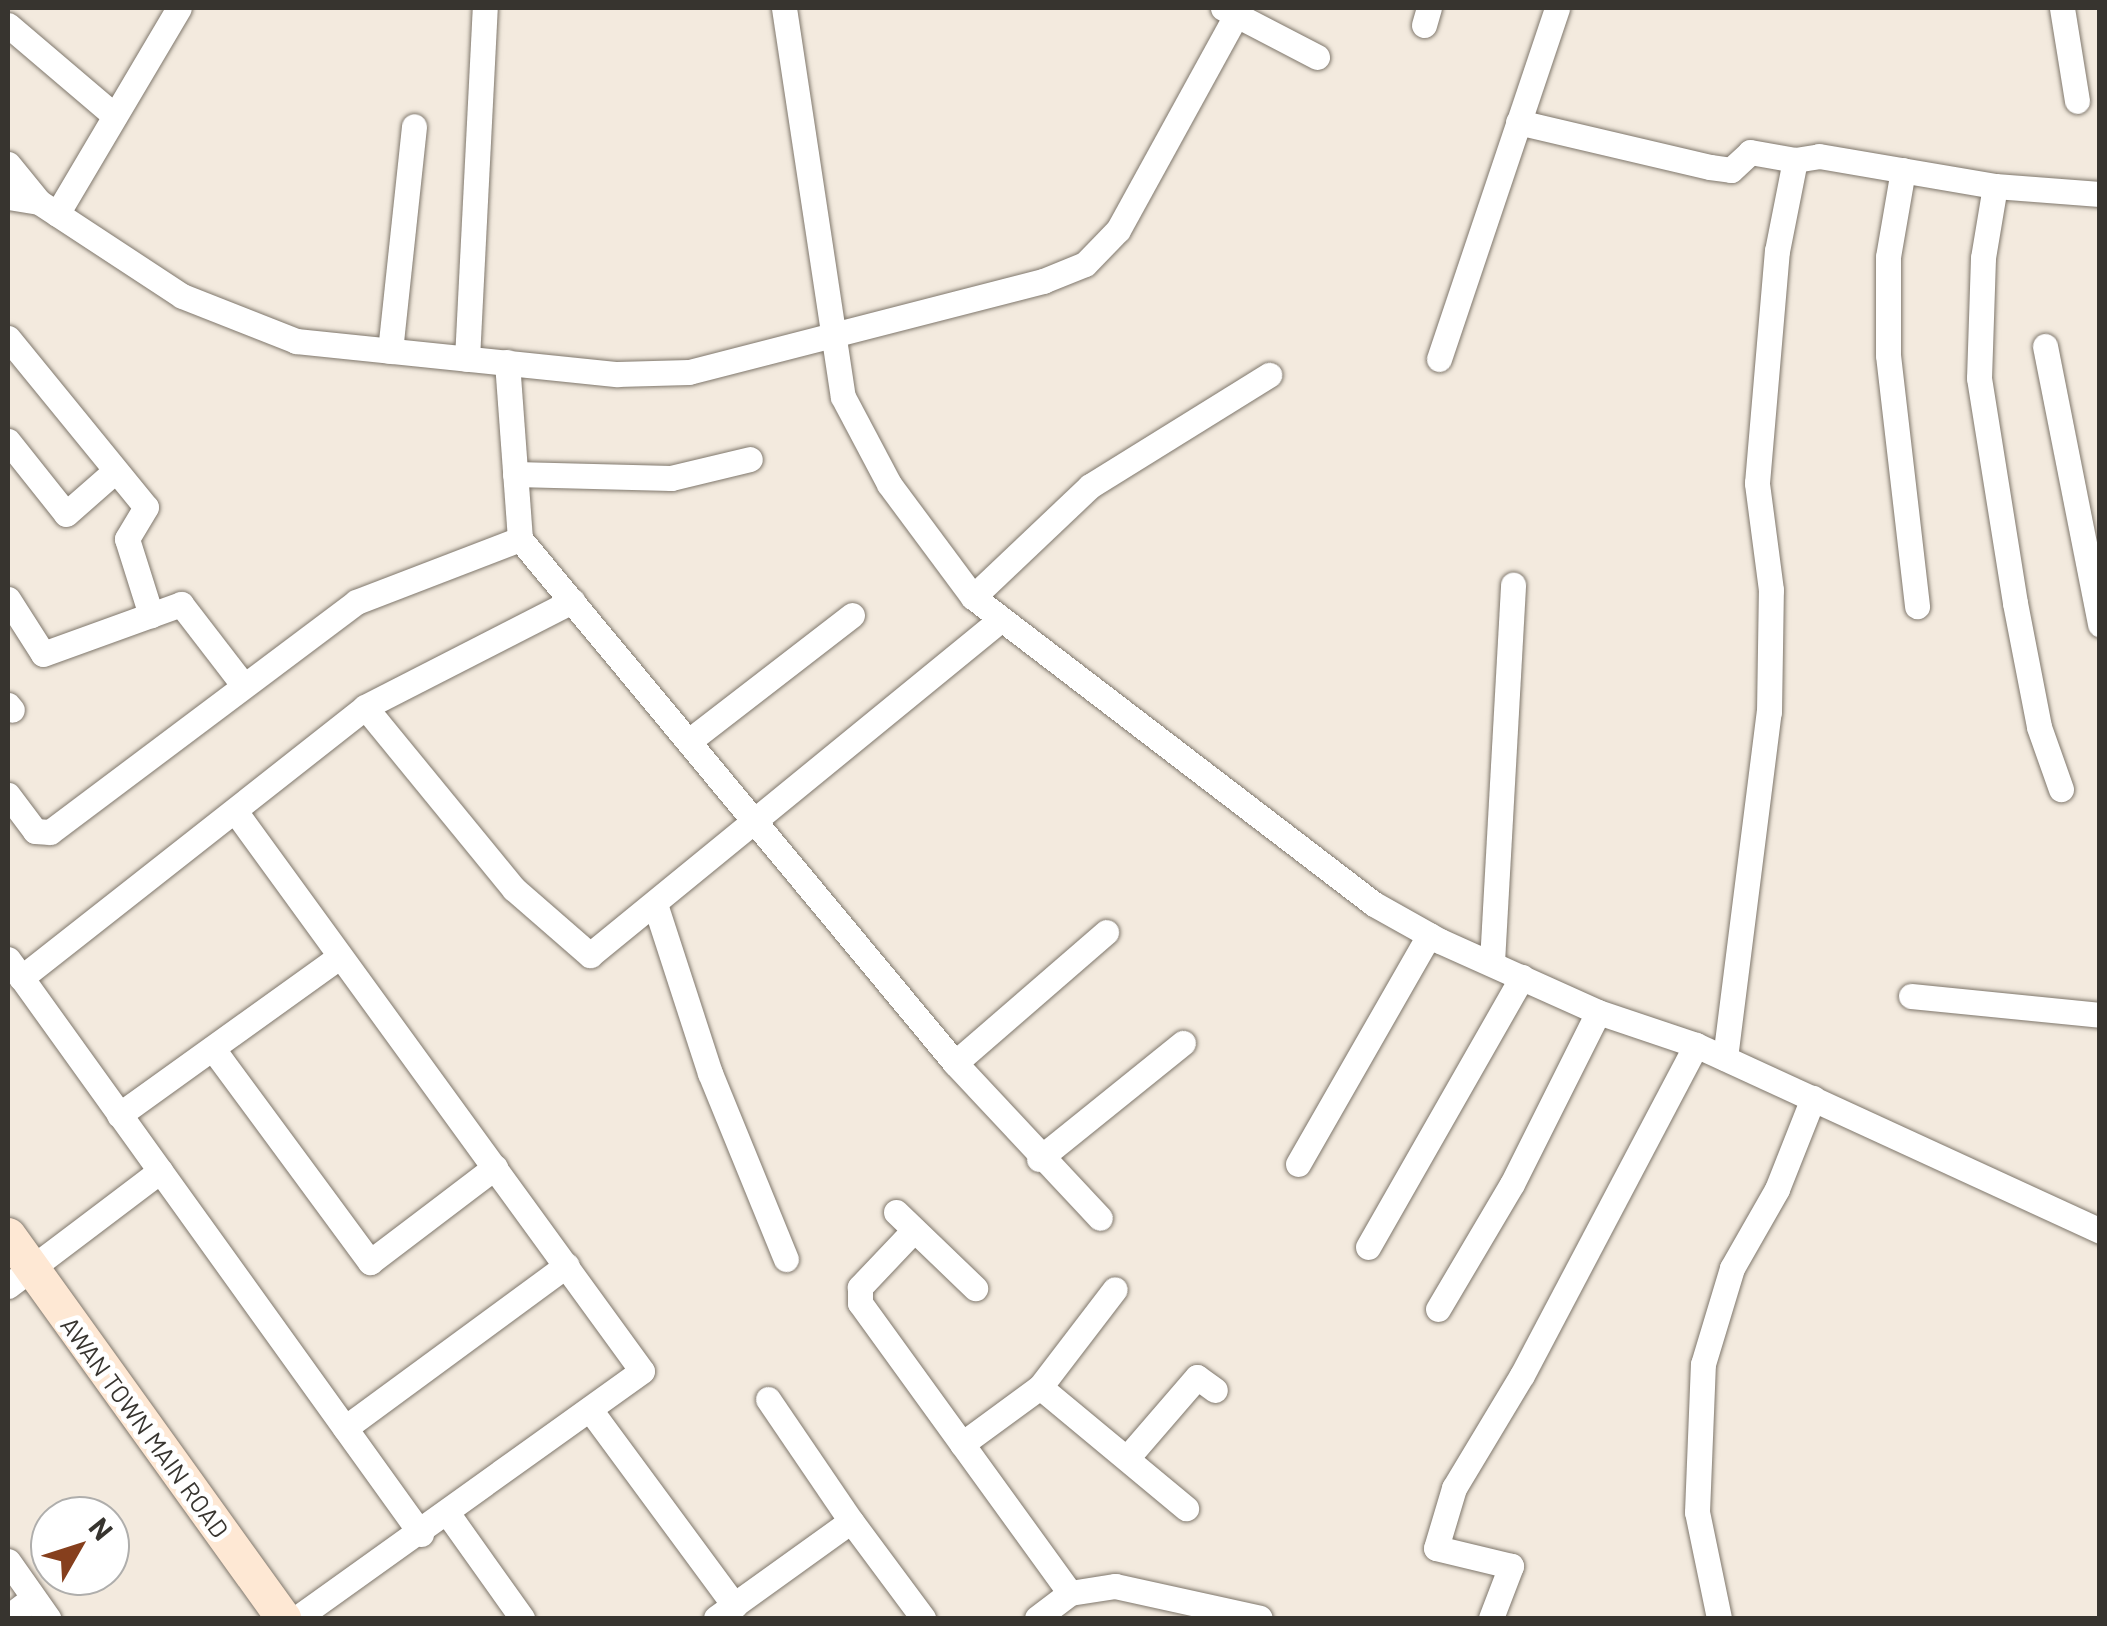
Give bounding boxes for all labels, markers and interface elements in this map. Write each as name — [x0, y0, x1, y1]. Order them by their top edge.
street label: AWAN TOWN MAIN ROAD — [55, 1311, 235, 1543]
north arrow — [30, 1496, 130, 1596]

